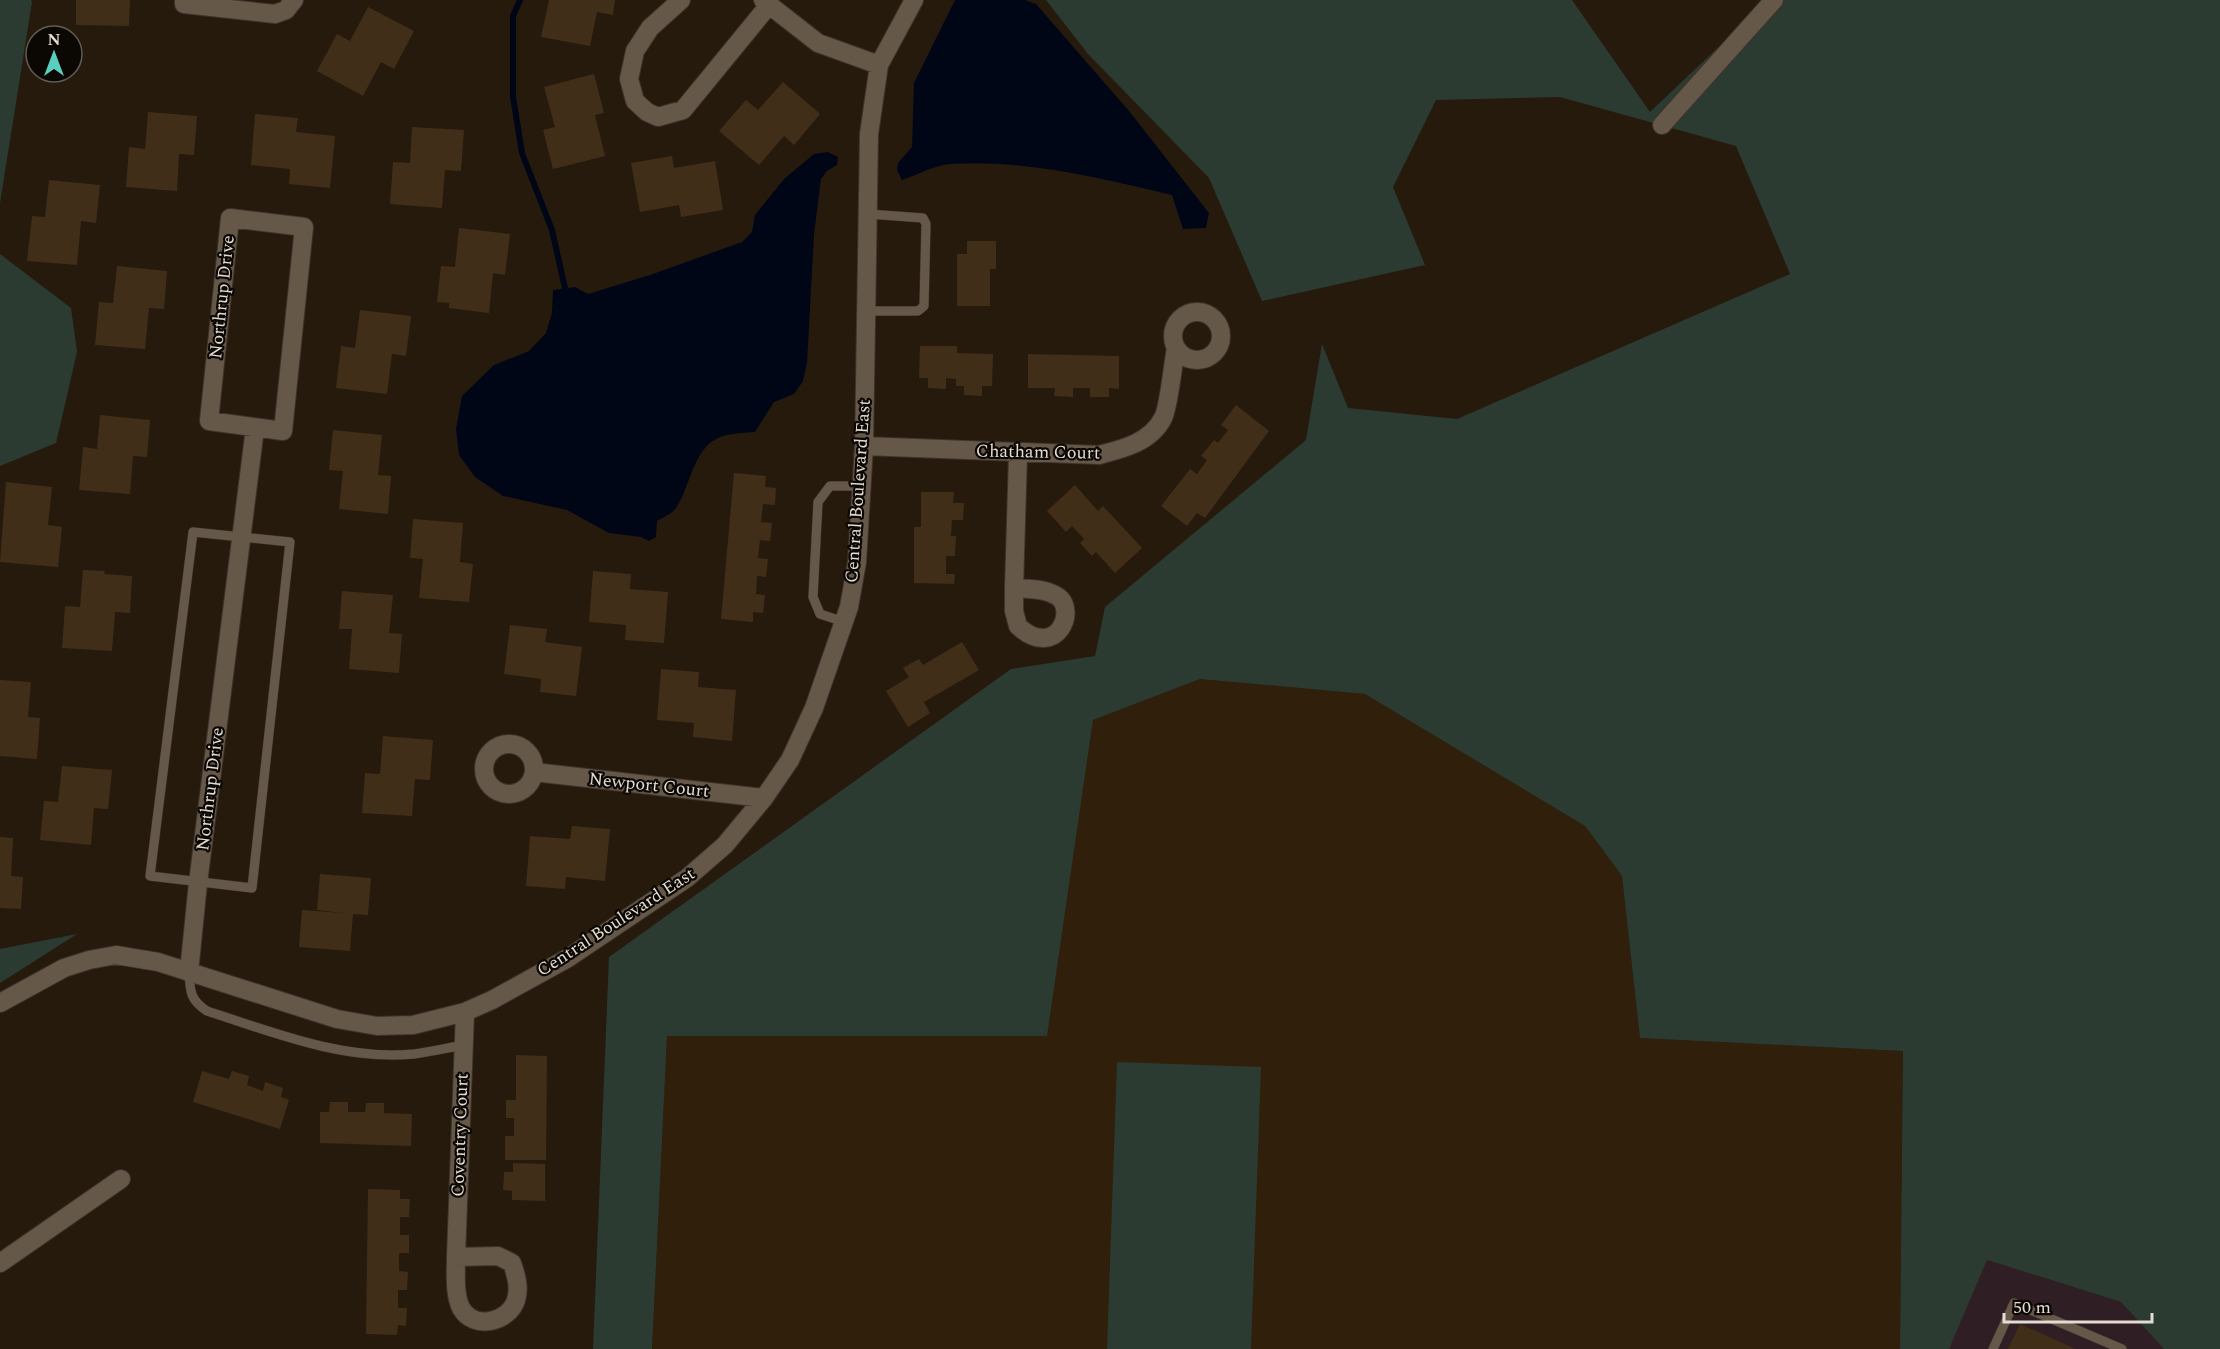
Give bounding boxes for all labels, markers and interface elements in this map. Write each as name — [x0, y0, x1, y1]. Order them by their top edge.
north arrow — [24, 24, 84, 84]
text: N — [47, 28, 61, 52]
street label: Northrup Drive — [202, 234, 242, 360]
street label: Central Boulevard East — [838, 398, 878, 584]
street label: Chatham Court — [976, 437, 1100, 467]
street label: Northrup Drive — [189, 726, 231, 852]
street label: Newport Court — [587, 765, 711, 805]
street label: Central Boulevard East — [531, 861, 701, 983]
street label: Coventry Court — [444, 1073, 476, 1197]
scale bar — [2004, 1286, 2152, 1324]
text: 50 m — [2013, 1294, 2051, 1321]

